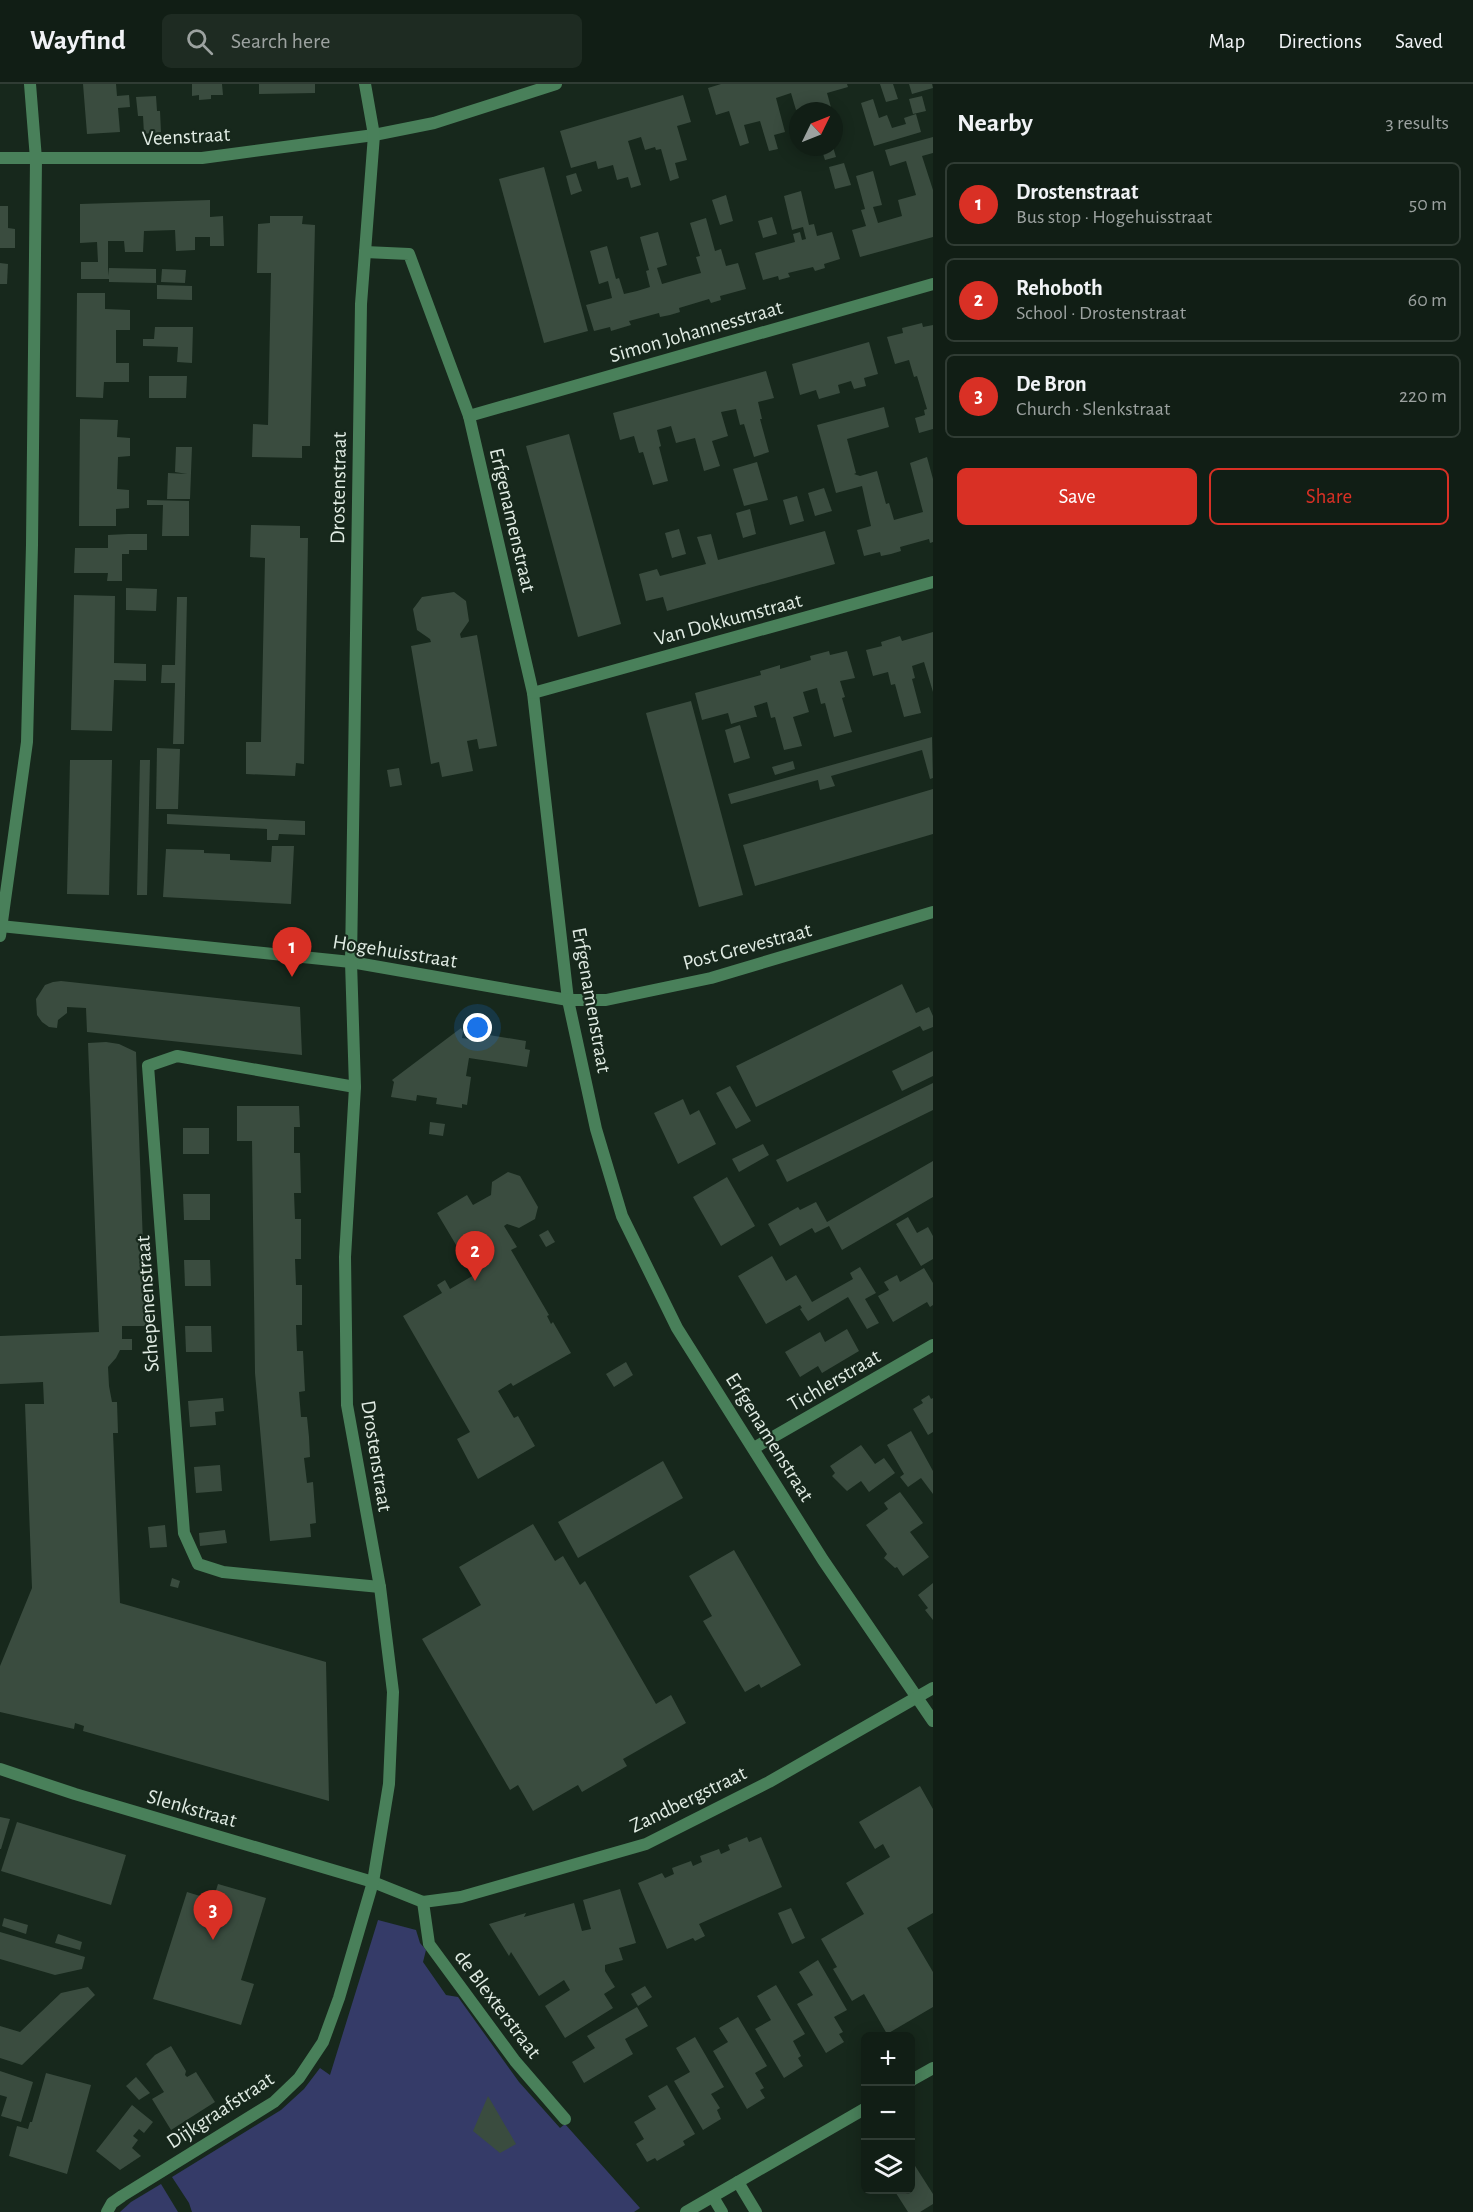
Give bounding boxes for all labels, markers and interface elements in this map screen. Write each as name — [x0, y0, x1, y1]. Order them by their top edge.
search box — [162, 14, 582, 68]
icon: search — [183, 25, 216, 58]
text: Wayfind — [30, 27, 126, 55]
text: Search here — [231, 30, 330, 52]
text: Map — [1209, 31, 1245, 52]
text: Directions — [1278, 31, 1362, 52]
text: Saved — [1395, 31, 1443, 52]
north arrow — [789, 102, 843, 156]
text: Nearby — [957, 110, 1033, 136]
text: 3 results — [1385, 113, 1449, 133]
street label: Veenstraat — [141, 124, 231, 149]
text: Drostenstraat — [1016, 181, 1139, 203]
text: 1 — [975, 194, 982, 214]
text: 50 m — [1409, 194, 1447, 214]
text: Bus stop · Hogehuisstraat — [1016, 207, 1212, 227]
text: Rehoboth — [1016, 277, 1103, 299]
text: 2 — [974, 290, 983, 310]
text: 60 m — [1408, 290, 1447, 310]
street label: Simon Johannesstraat — [607, 297, 785, 366]
text: School · Drostenstraat — [1016, 303, 1186, 323]
text: De Bron — [1016, 373, 1087, 395]
text: 3 — [974, 386, 983, 406]
text: 220 m — [1399, 386, 1447, 406]
text: Church · Slenkstraat — [1016, 399, 1170, 419]
street label: Drostenstraat — [327, 431, 350, 544]
street label: Erfgenamenstraat — [486, 446, 539, 595]
button: Save — [957, 468, 1197, 525]
button: Share — [1209, 468, 1449, 525]
street label: Van Dokkumstraat — [652, 590, 805, 649]
street label: Post Grevestraat — [681, 919, 814, 974]
street label: Erfgenamenstraat — [568, 926, 615, 1075]
pin: 1 — [272, 928, 312, 977]
street label: Hogehuisstraat — [331, 931, 459, 972]
your location — [463, 1013, 492, 1042]
pin: 2 — [456, 1232, 494, 1281]
street label: Schepenenstraat — [132, 1235, 163, 1373]
street label: Tichlerstraat — [784, 1345, 884, 1415]
street label: Erfgenamenstraat — [722, 1369, 818, 1506]
street label: Drostenstraat — [357, 1399, 396, 1514]
street label: Zandbergstraat — [627, 1762, 750, 1837]
street label: Slenkstraat — [145, 1786, 239, 1831]
pin: 3 — [194, 1890, 232, 1940]
street label: de Blexterstraat — [450, 1946, 545, 2062]
map controls — [861, 2032, 915, 2194]
button: + — [861, 2032, 915, 2086]
street label: Dijkgraafstraat — [163, 2068, 278, 2153]
button: − — [861, 2086, 915, 2140]
button: layers — [861, 2140, 915, 2194]

